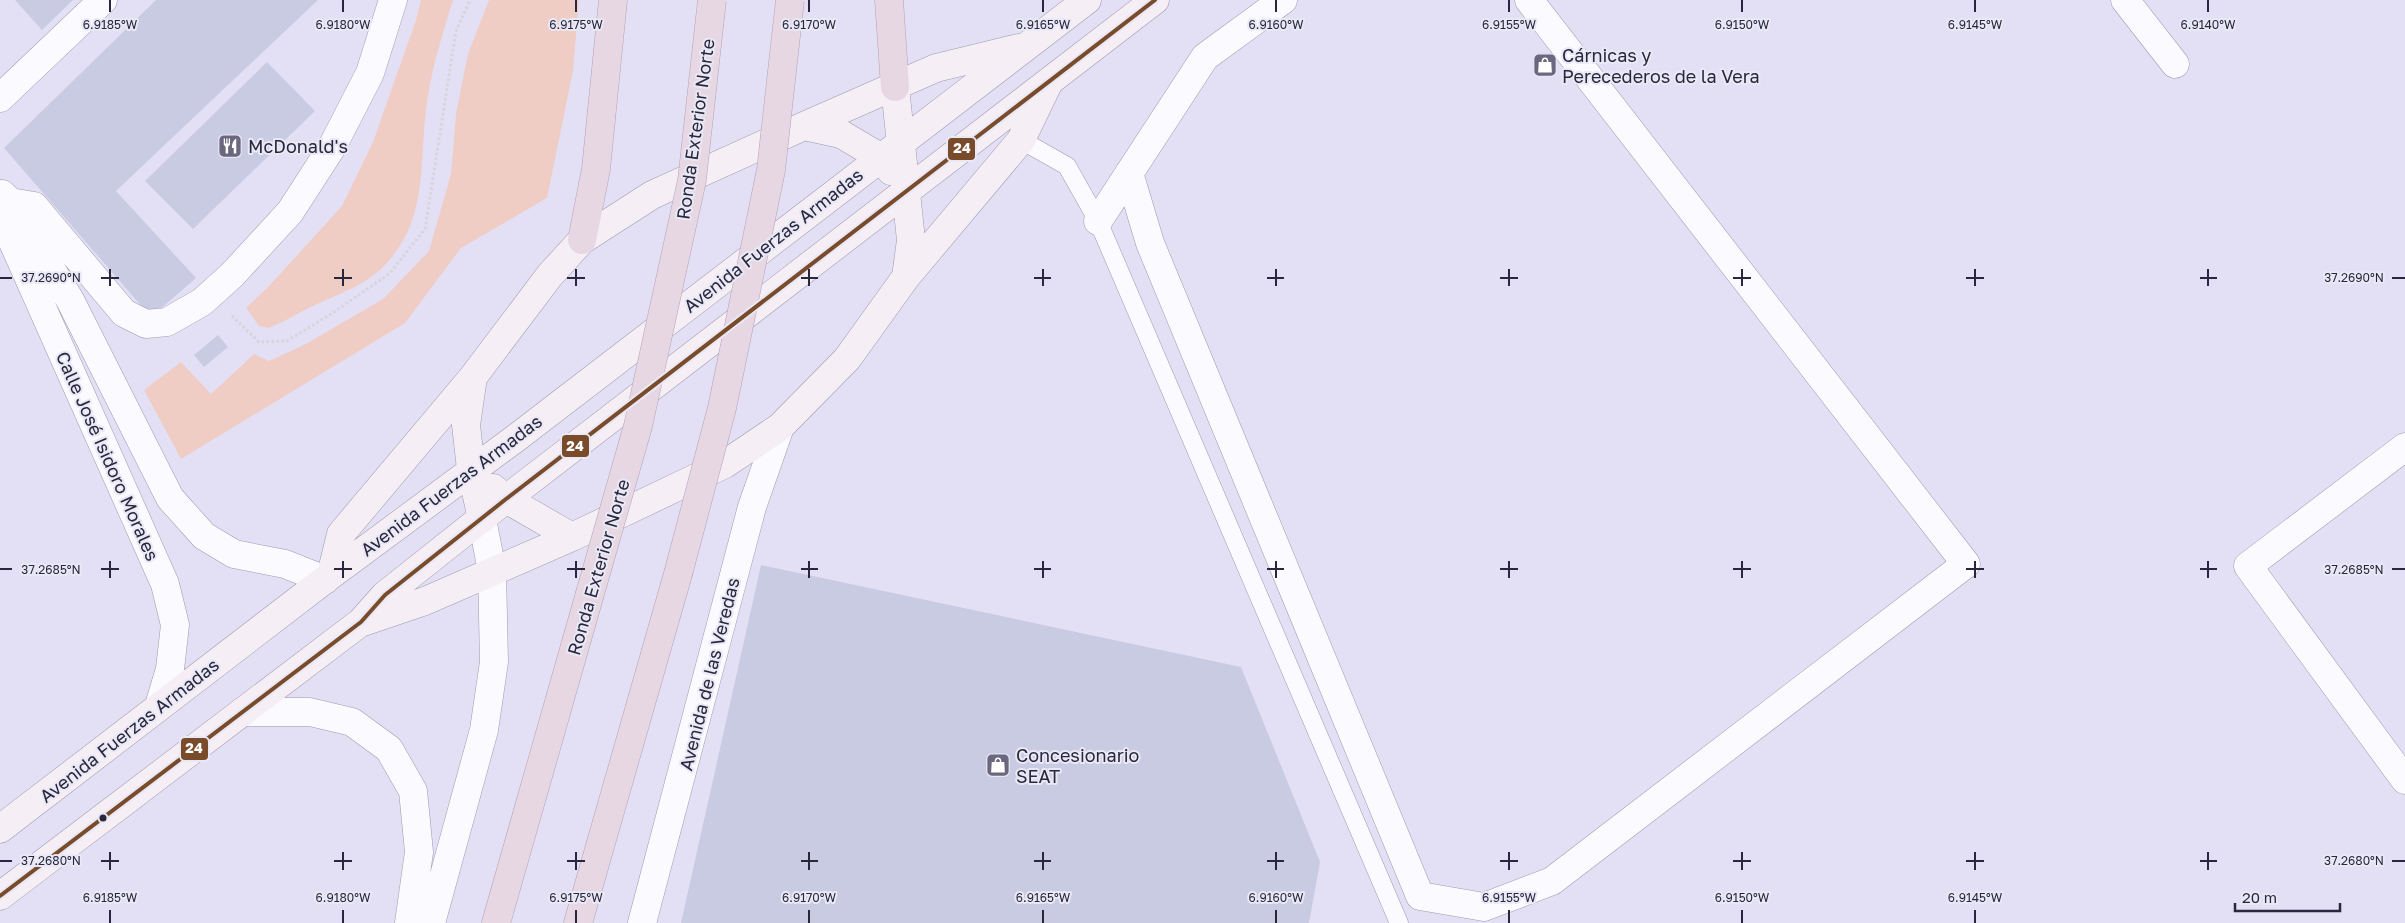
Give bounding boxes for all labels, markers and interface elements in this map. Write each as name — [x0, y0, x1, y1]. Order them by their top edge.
text: 6.9185°W — [83, 17, 138, 32]
text: 6.9180°W — [316, 17, 371, 32]
text: 6.9175°W — [549, 17, 603, 32]
text: 6.9170°W — [782, 17, 836, 32]
text: 6.9165°W — [1016, 17, 1071, 32]
text: 6.9160°W — [1249, 17, 1304, 32]
text: 6.9155°W — [1482, 17, 1537, 32]
text: 6.9150°W — [1715, 17, 1770, 32]
text: 6.9145°W — [1948, 17, 2003, 32]
text: 6.9140°W — [2181, 17, 2236, 32]
street label: Ronda Exterior Norte — [671, 37, 719, 221]
place label: Cárnicas y Perecederos de la Vera — [1562, 44, 1760, 87]
shop icon: Cárnicas y Perecederos de la Vera — [1532, 52, 1558, 78]
restaurant icon: McDonald's — [217, 133, 243, 159]
place label: McDonald's — [248, 135, 348, 157]
line badge: 24 — [947, 137, 976, 161]
text: 24 — [953, 139, 971, 156]
street label: Avenida Fuerzas Armadas — [679, 163, 867, 317]
text: 37.2690°N — [21, 270, 81, 285]
text: 37.2690°N — [2324, 270, 2384, 285]
street label: Calle José Isidoro Morales — [52, 348, 164, 564]
street label: Avenida Fuerzas Armadas — [356, 410, 546, 560]
line badge: 24 — [561, 434, 590, 458]
text: 24 — [566, 437, 584, 454]
street label: Ronda Exterior Norte — [562, 476, 634, 658]
text: 37.2685°N — [21, 562, 81, 577]
text: 37.2685°N — [2324, 562, 2384, 577]
street label: Avenida de las Veredas — [674, 575, 744, 773]
street label: Avenida Fuerzas Armadas — [35, 653, 223, 807]
line badge: 24 — [180, 737, 209, 761]
text: 24 — [185, 739, 203, 756]
place label: Concesionario SEAT — [1016, 744, 1139, 787]
shop icon: Concesionario SEAT — [985, 752, 1011, 778]
unlabelled marker — [98, 813, 108, 823]
text: 37.2680°N — [21, 853, 81, 868]
text: 37.2680°N — [2324, 853, 2384, 868]
scale bar — [2235, 880, 2340, 912]
text: 20 m — [2242, 888, 2277, 906]
text: 6.9185°W — [83, 890, 138, 905]
text: 6.9180°W — [316, 890, 371, 905]
text: 6.9175°W — [549, 890, 603, 905]
text: 6.9170°W — [782, 890, 836, 905]
text: 6.9165°W — [1016, 890, 1071, 905]
text: 6.9160°W — [1249, 890, 1304, 905]
text: 6.9155°W — [1482, 890, 1537, 905]
text: 6.9150°W — [1715, 890, 1770, 905]
text: 6.9145°W — [1948, 890, 2003, 905]

